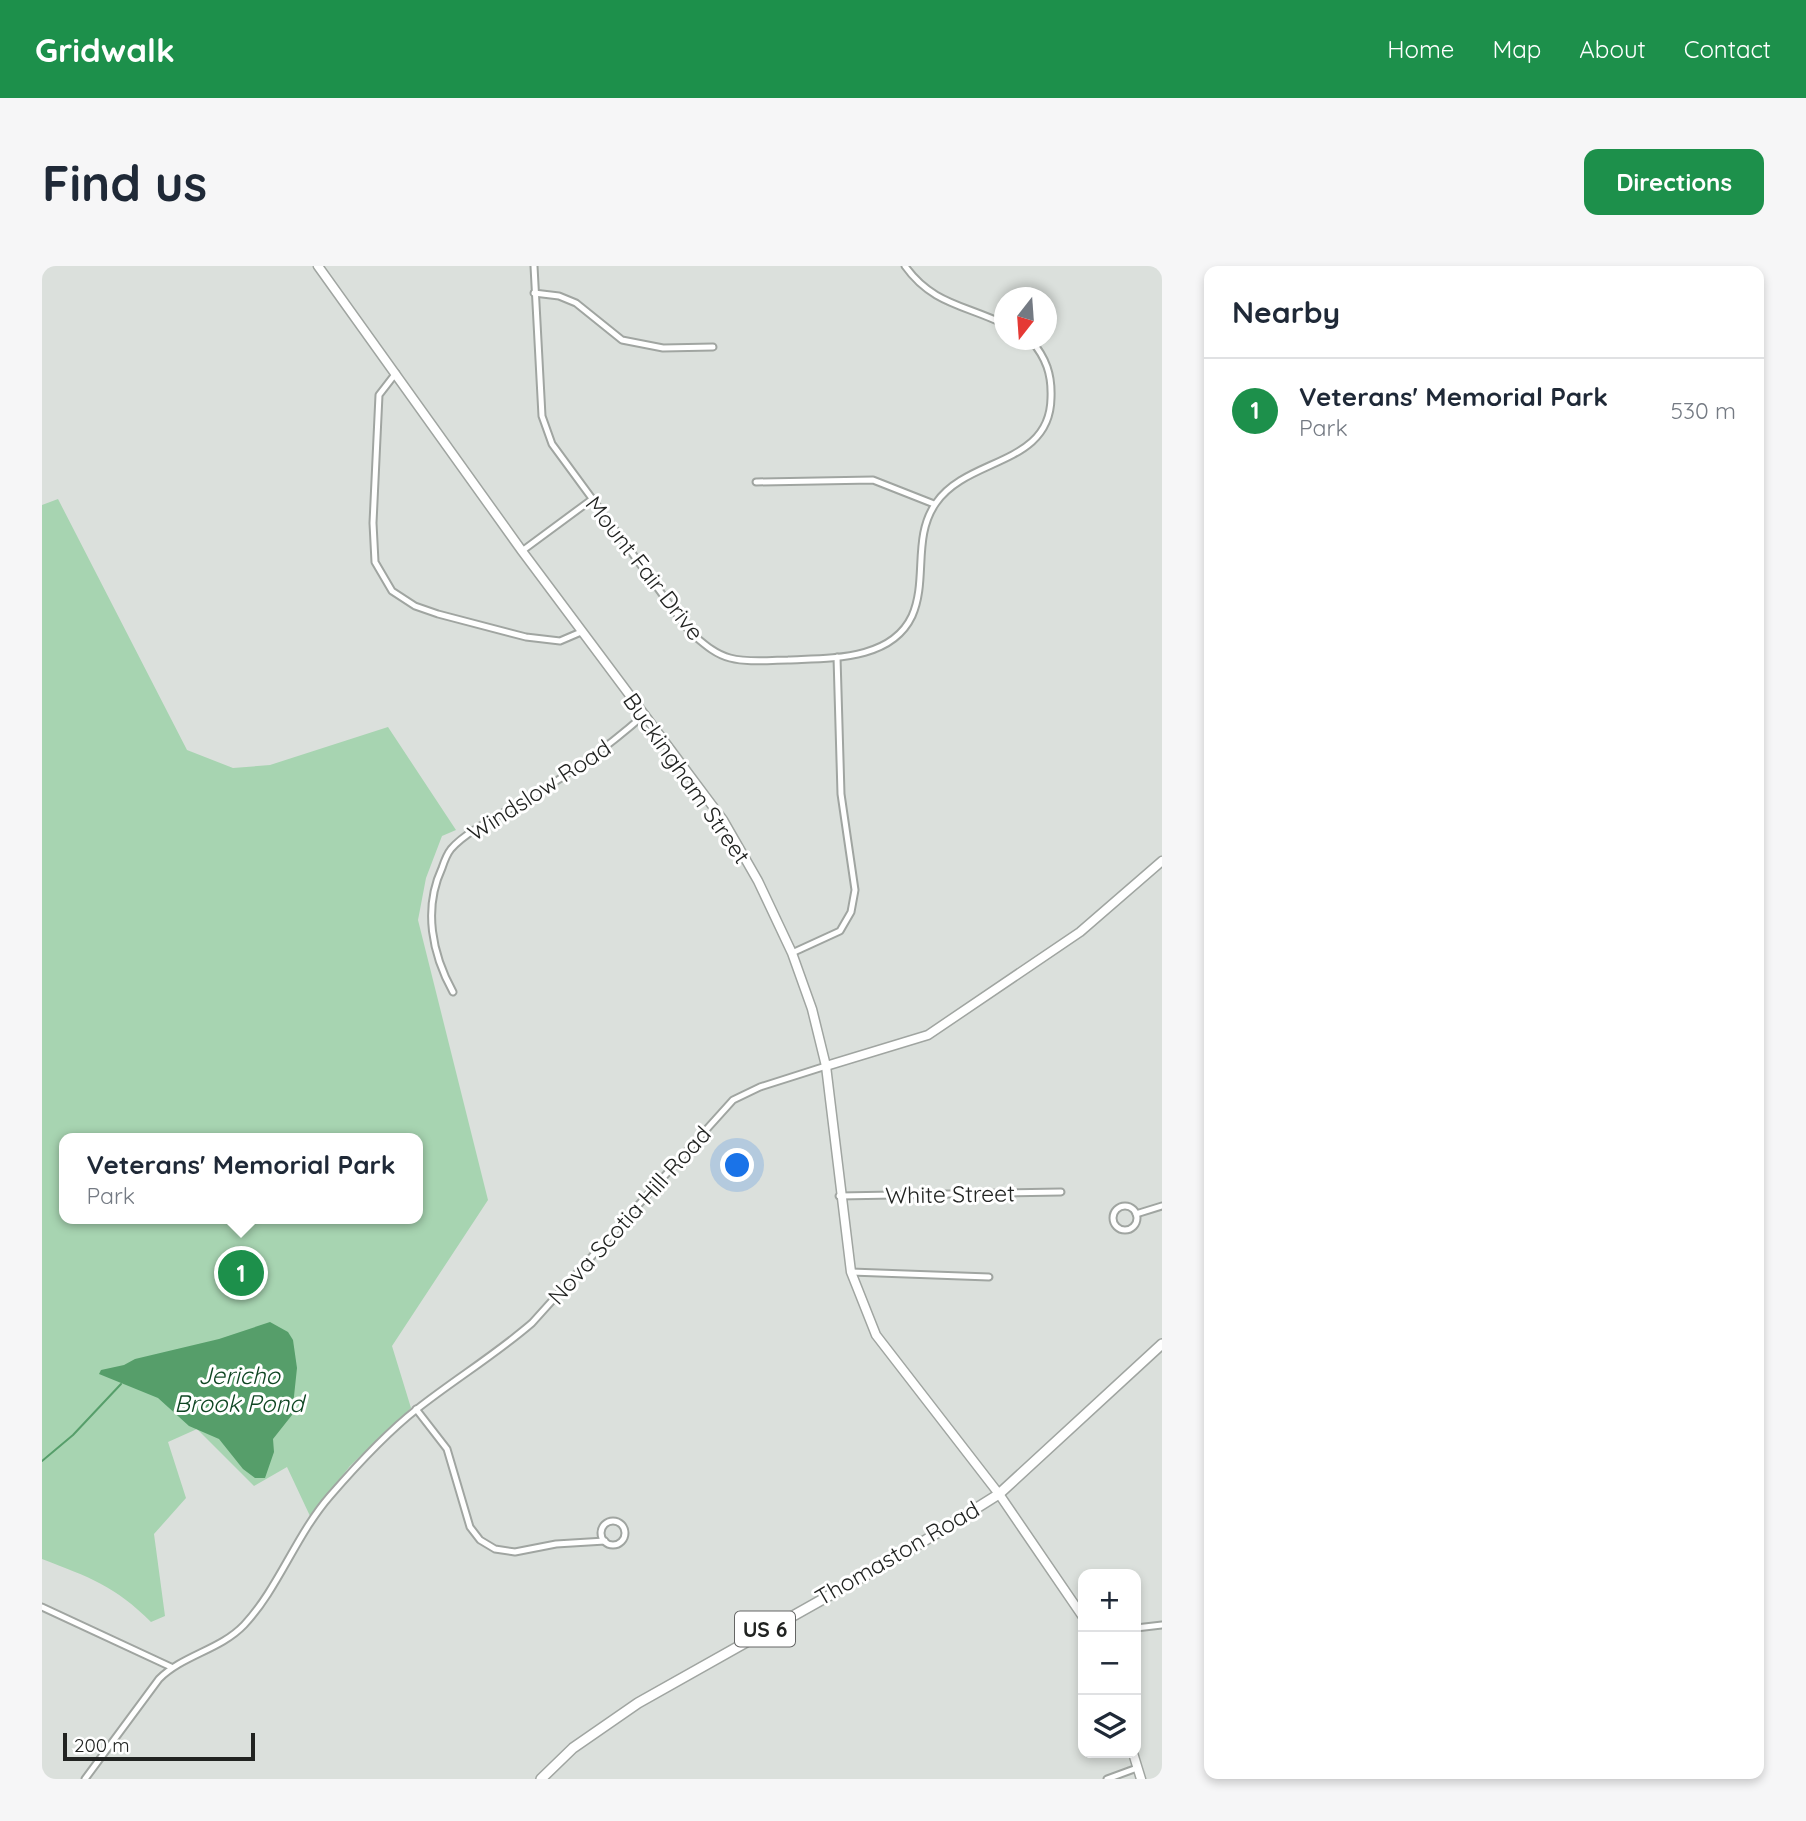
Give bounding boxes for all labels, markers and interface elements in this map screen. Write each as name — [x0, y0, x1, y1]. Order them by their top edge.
text: Gridwalk — [35, 29, 175, 70]
text: Home — [1387, 34, 1454, 64]
text: Map — [1492, 34, 1541, 64]
text: About — [1579, 34, 1646, 64]
text: Contact — [1684, 34, 1771, 64]
button: Directions — [1584, 149, 1764, 215]
text: Find us — [42, 152, 207, 213]
north arrow — [994, 287, 1057, 350]
text: Nearby — [1232, 293, 1340, 331]
text: Veterans' Memorial Park — [1299, 380, 1608, 413]
text: 1 — [1251, 396, 1259, 425]
text: 530 m — [1670, 396, 1736, 425]
text: Park — [1299, 413, 1348, 442]
street label: Mount Fair Drive — [580, 490, 710, 646]
street label: Buckingham Street — [617, 687, 757, 869]
street label: Windslow Road — [462, 733, 616, 847]
street label: Nova Scotia Hill Road — [541, 1120, 717, 1310]
popup — [59, 1133, 423, 1224]
text: Veterans' Memorial Park — [86, 1148, 396, 1181]
your location — [720, 1148, 754, 1182]
street label: White Street — [885, 1178, 1015, 1210]
text: Park — [86, 1181, 135, 1210]
pin: 1 — [218, 1247, 264, 1299]
water label: Jericho Brook Pond — [174, 1360, 307, 1418]
street label: Thomaston Road — [810, 1494, 984, 1612]
map controls — [1078, 1569, 1141, 1758]
button: + — [1078, 1569, 1141, 1632]
road number: US 6 — [735, 1612, 795, 1646]
button: − — [1078, 1632, 1141, 1695]
button: layers — [1078, 1695, 1141, 1758]
scale bar — [63, 1730, 256, 1762]
text: 200 m — [74, 1733, 130, 1757]

